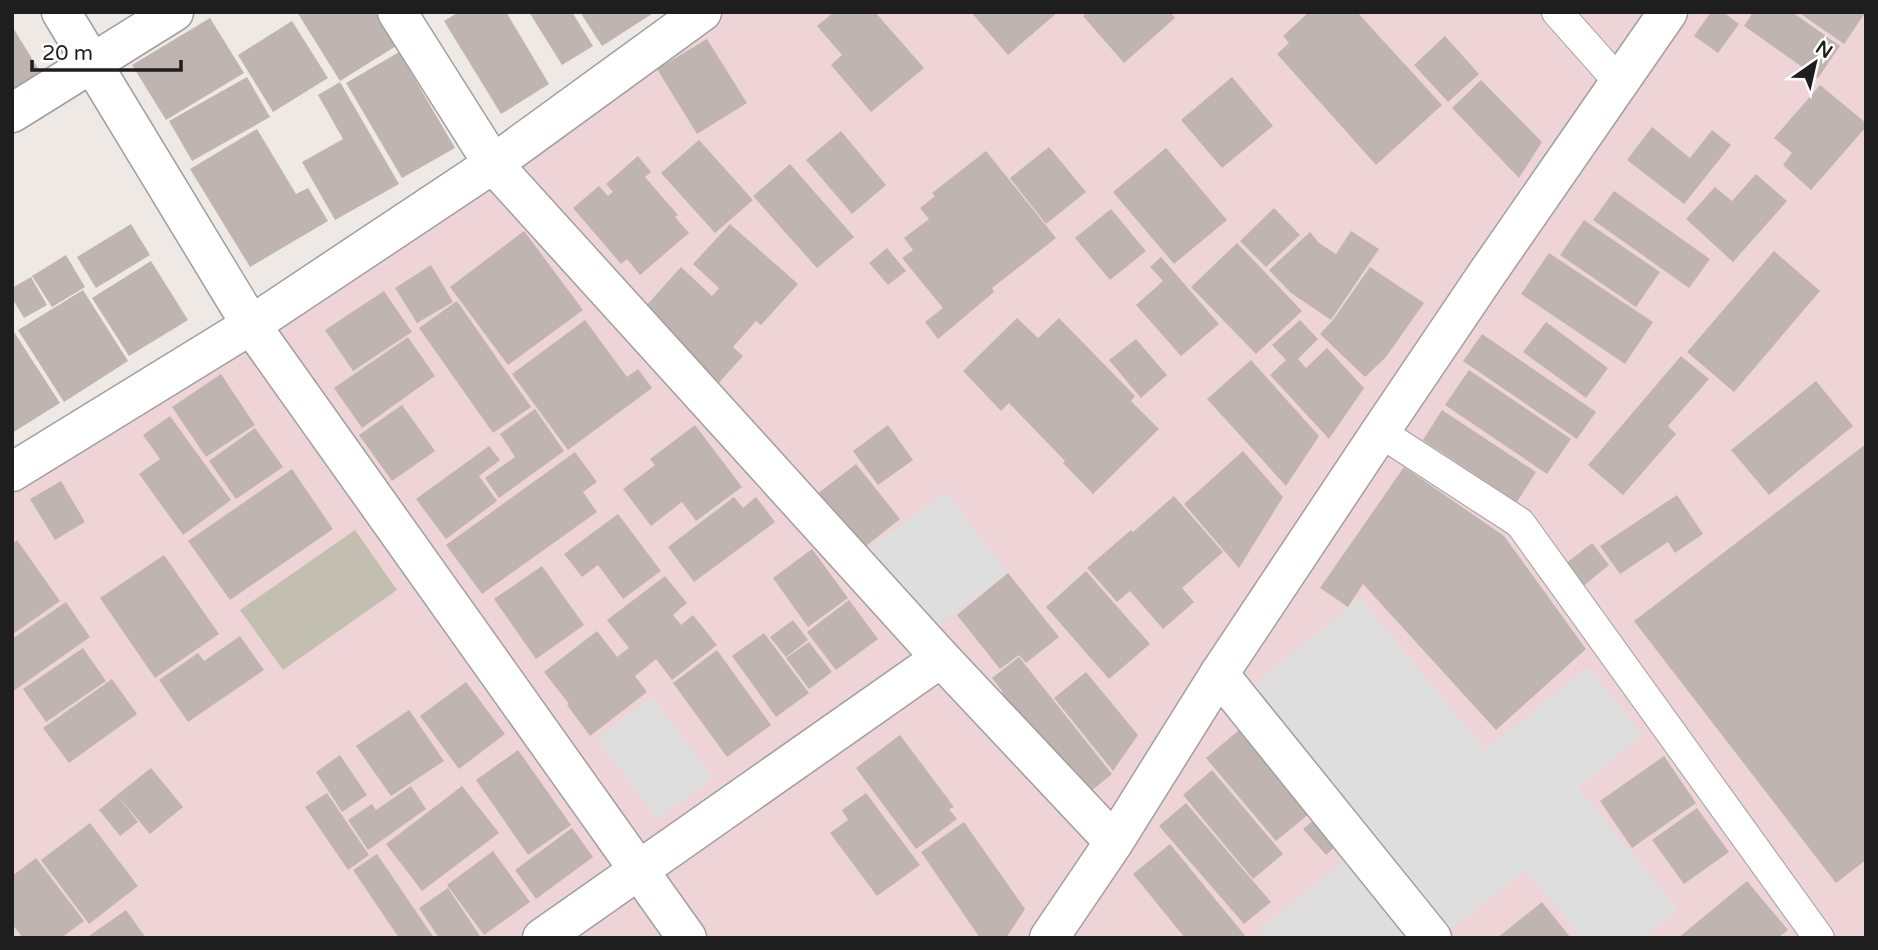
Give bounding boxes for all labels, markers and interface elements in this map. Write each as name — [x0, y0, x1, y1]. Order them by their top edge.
scale bar — [32, 28, 180, 72]
north arrow — [1780, 28, 1850, 98]
text: N — [1811, 36, 1836, 63]
text: 20 m — [42, 41, 93, 66]

